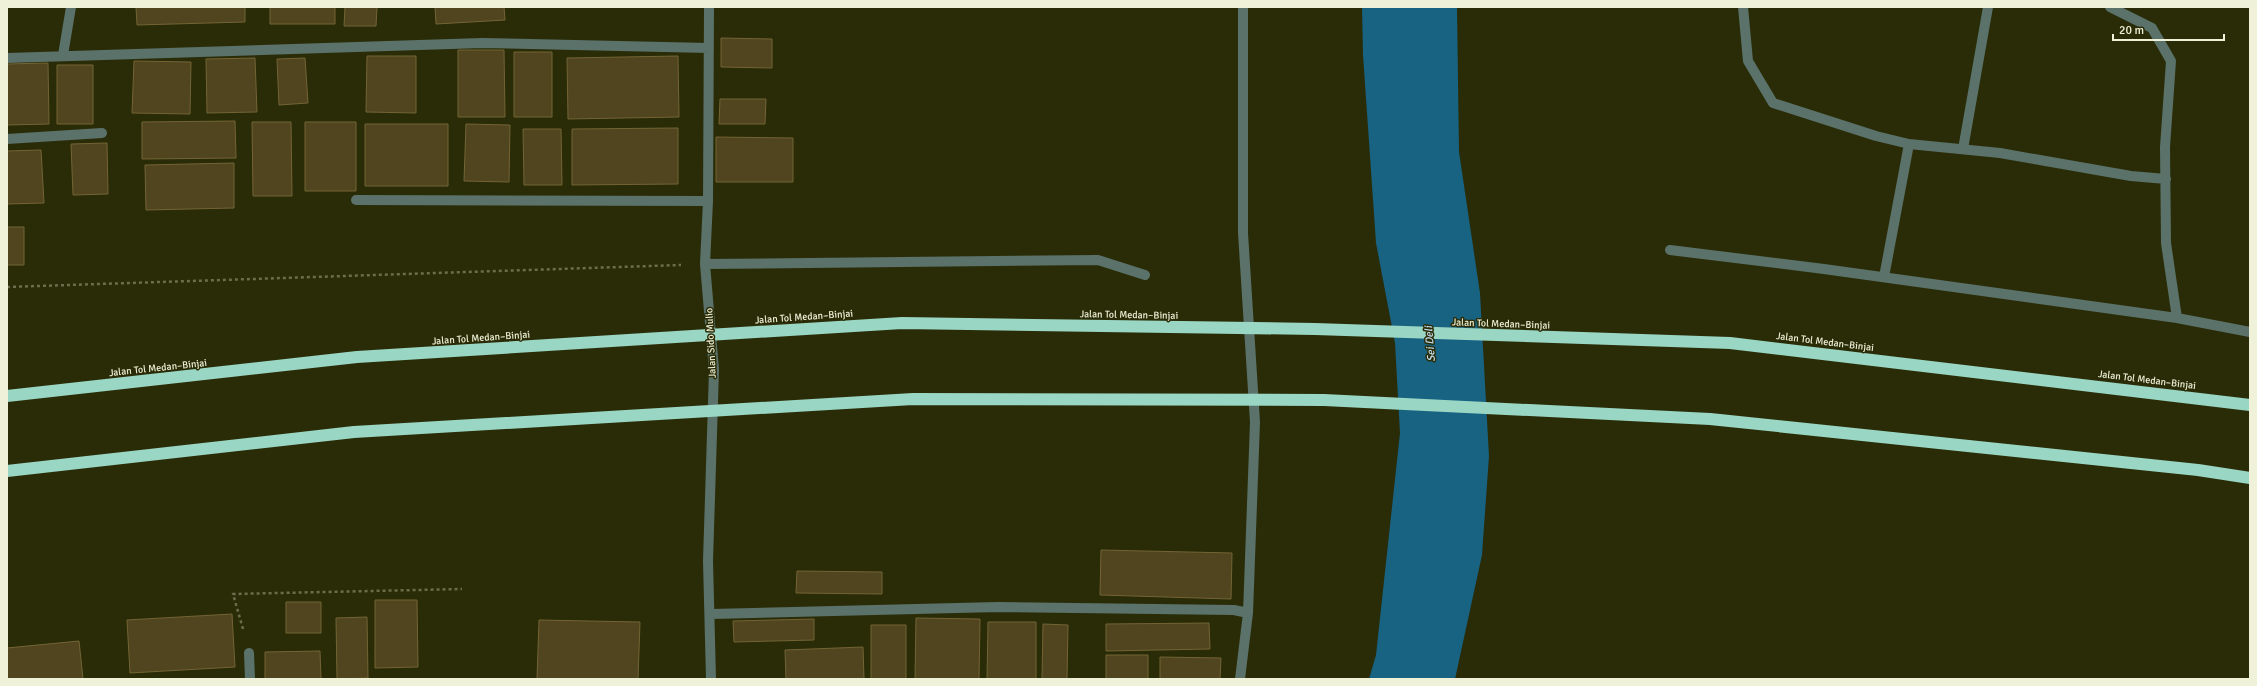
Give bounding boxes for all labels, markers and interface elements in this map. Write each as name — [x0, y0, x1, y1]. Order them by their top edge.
scale bar — [2113, 16, 2224, 42]
text: 20 m — [2119, 23, 2144, 38]
street label: Jalan Sido Mulio — [703, 308, 719, 378]
street label: Jalan Tol Medan–Binjai — [754, 308, 854, 326]
street label: Jalan Tol Medan–Binjai — [1080, 308, 1178, 322]
street label: Jalan Tol Medan–Binjai — [1452, 316, 1550, 332]
water label: Sei Deli — [1422, 325, 1438, 362]
street label: Jalan Tol Medan–Binjai — [431, 329, 531, 347]
street label: Jalan Tol Medan–Binjai — [1775, 330, 1875, 354]
street label: Jalan Tol Medan–Binjai — [108, 357, 208, 379]
street label: Jalan Tol Medan–Binjai — [2097, 368, 2197, 392]

